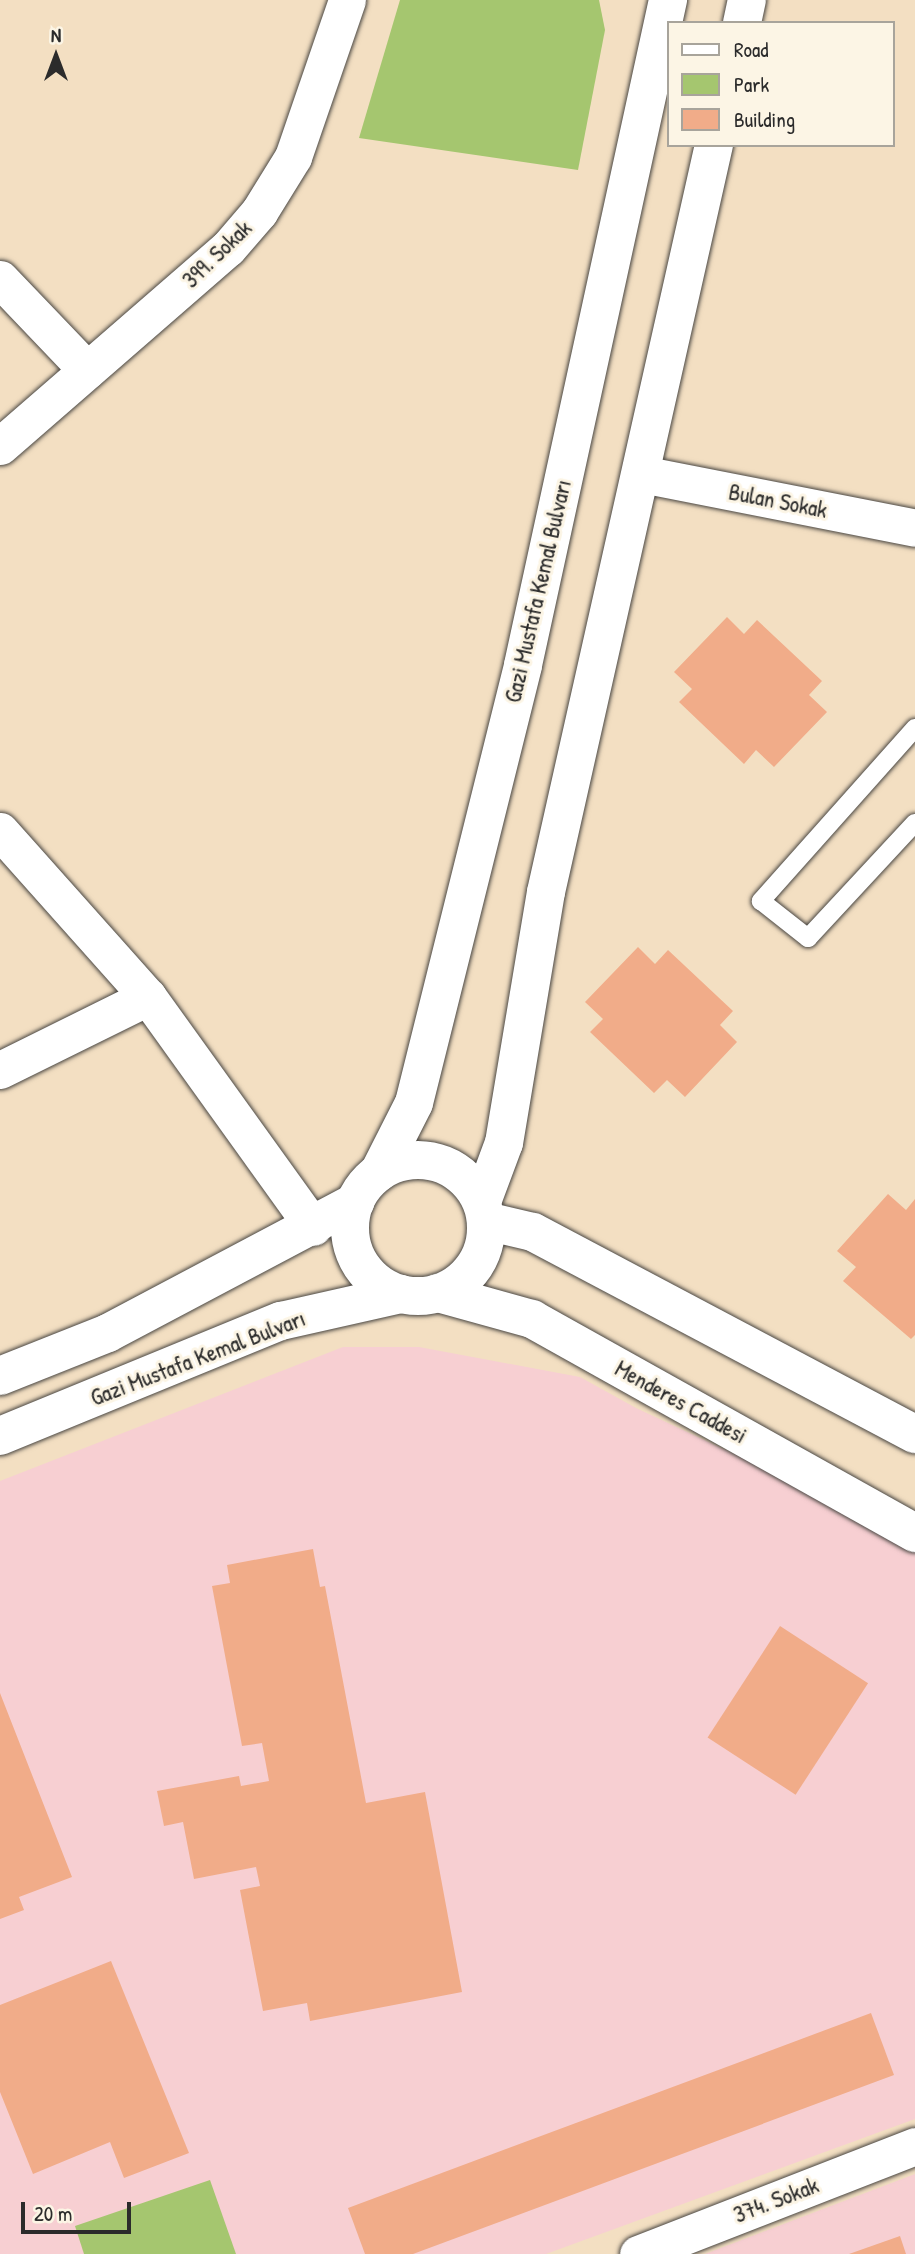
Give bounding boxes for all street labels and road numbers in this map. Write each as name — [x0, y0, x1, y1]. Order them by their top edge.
street label: 399. Sokak — [177, 214, 257, 294]
street label: Gazi Mustafa Kemal Bulvarı — [499, 477, 577, 705]
street label: Bulan Sokak — [726, 478, 830, 524]
street label: Gazi Mustafa Kemal Bulvarı — [87, 1304, 309, 1412]
street label: Menderes Caddesi — [610, 1354, 752, 1450]
street label: 374. Sokak — [730, 2171, 822, 2229]

